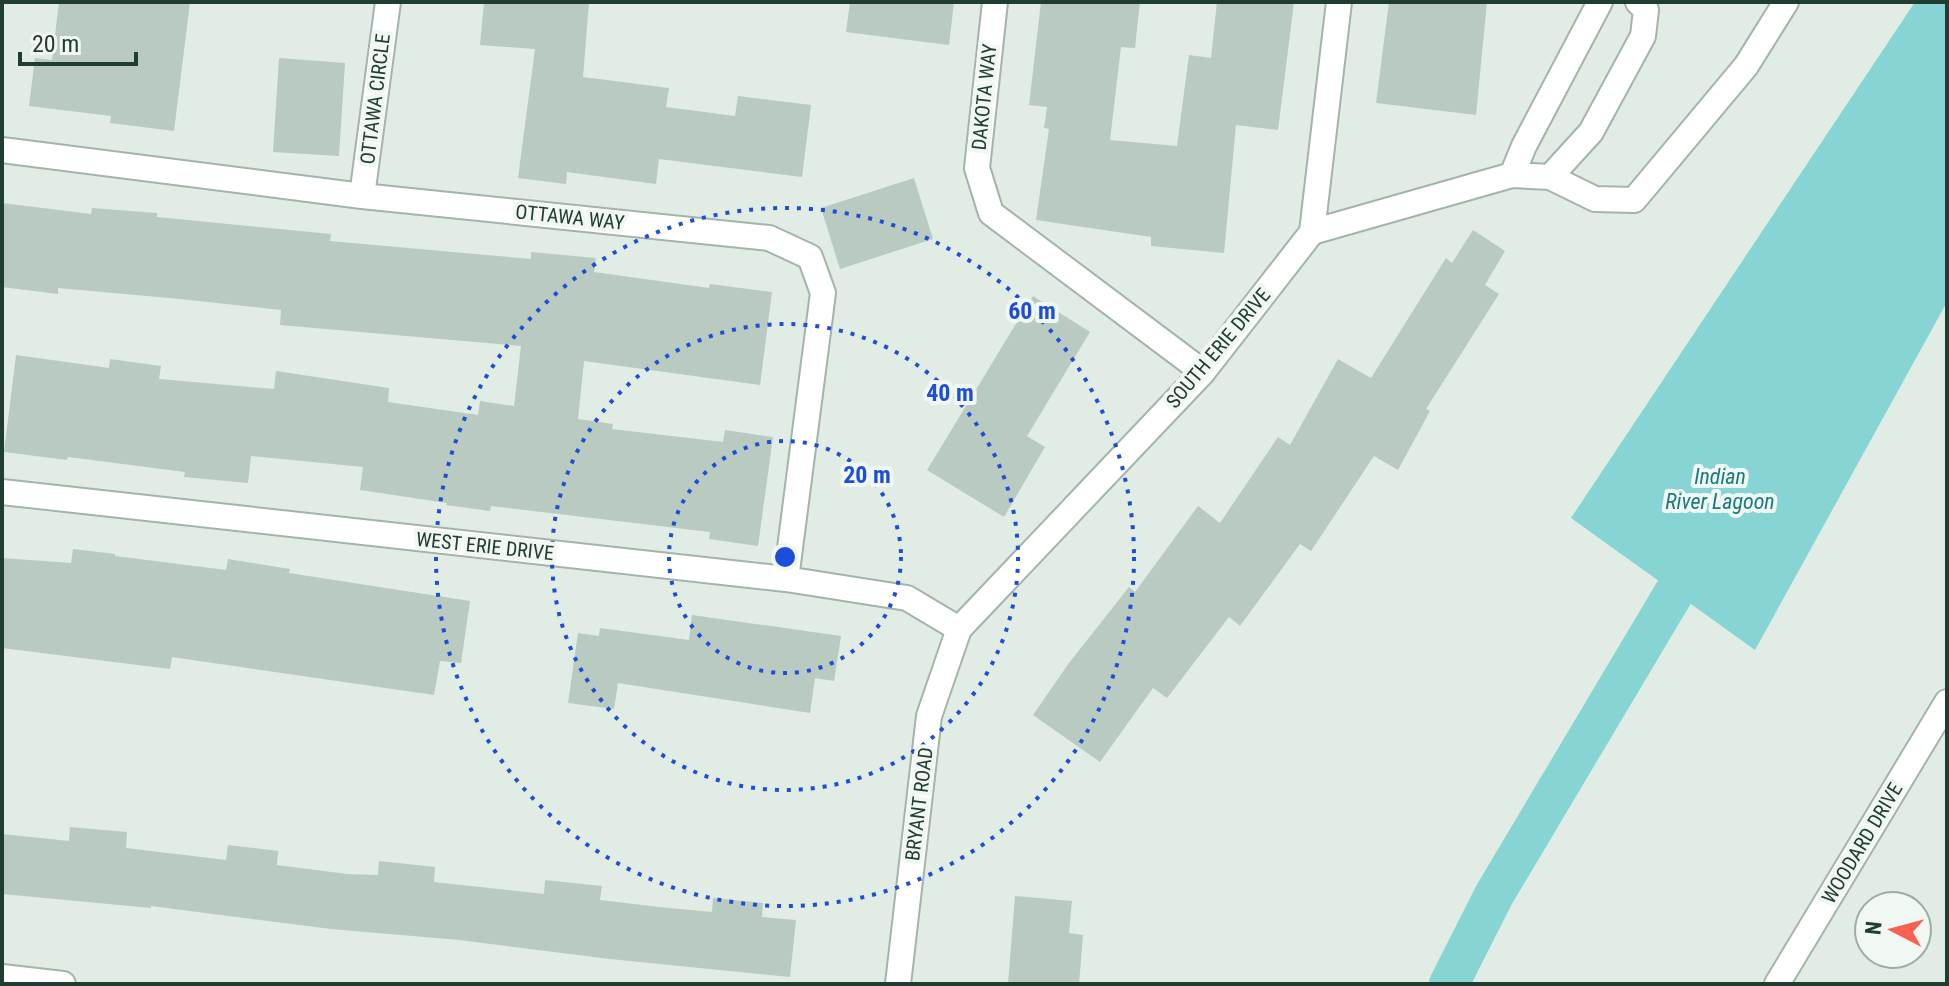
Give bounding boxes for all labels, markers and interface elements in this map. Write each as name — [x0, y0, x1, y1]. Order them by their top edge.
scale bar — [20, 16, 136, 66]
text: 20 m — [32, 30, 79, 58]
street label: OTTAWA CIRCLE — [355, 32, 395, 166]
street label: DAKOTA WAY — [966, 42, 1002, 151]
street label: OTTAWA WAY — [514, 199, 626, 235]
street label: SOUTH ERIE DRIVE — [1161, 283, 1275, 413]
text: 60 m — [1008, 297, 1056, 325]
text: 40 m — [926, 379, 974, 407]
text: 20 m — [843, 461, 891, 489]
water label: Indian River Lagoon — [1665, 464, 1775, 514]
street label: WEST ERIE DRIVE — [415, 527, 555, 565]
centre of rings — [771, 543, 799, 571]
street label: BRYANT ROAD — [900, 746, 938, 862]
street label: WOODARD DRIVE — [1816, 778, 1908, 908]
north arrow — [1853, 890, 1933, 970]
text: N — [1860, 920, 1887, 936]

